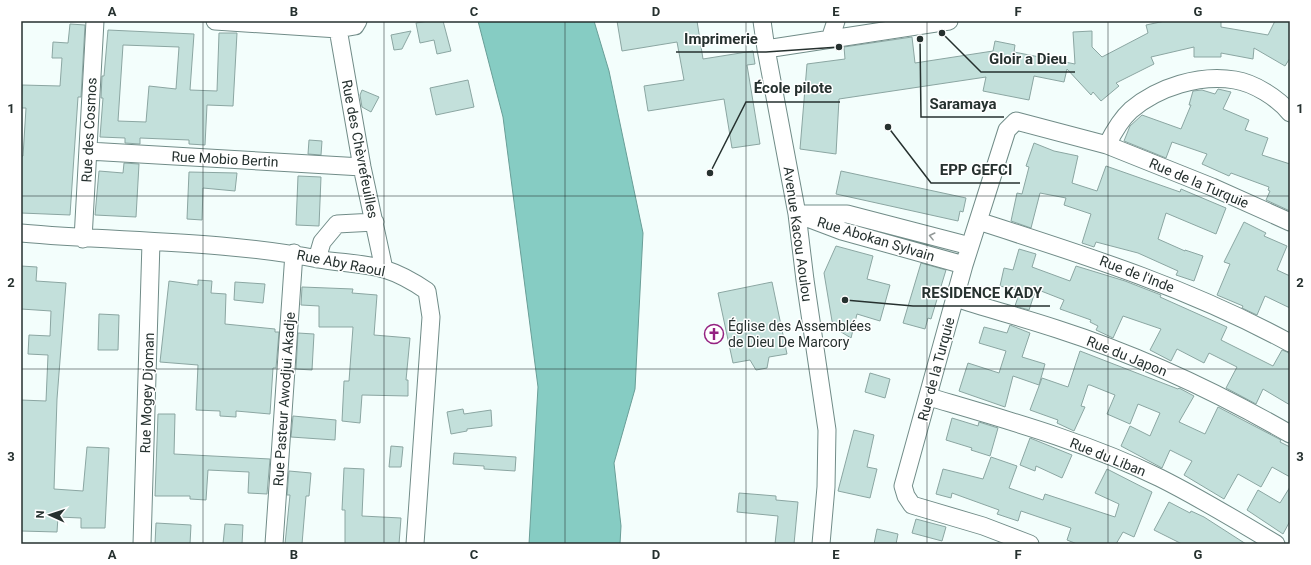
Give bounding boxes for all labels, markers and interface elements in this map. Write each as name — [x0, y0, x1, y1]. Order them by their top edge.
text: A — [108, 4, 117, 19]
text: B — [290, 4, 298, 19]
text: C — [470, 4, 479, 19]
text: D — [652, 4, 660, 19]
text: E — [832, 4, 840, 19]
text: F — [1014, 4, 1022, 19]
text: G — [1194, 4, 1203, 19]
callout: Imprimerie — [676, 25, 766, 52]
text: Imprimerie — [684, 30, 758, 48]
callout: Gloir a Dieu — [981, 45, 1075, 72]
text: Gloir a Dieu — [989, 50, 1067, 68]
callout: École pilote — [746, 75, 840, 102]
street label: Rue des Cosmos — [78, 77, 100, 183]
street label: Rue des Chèvrefeuilles — [339, 78, 381, 220]
text: École pilote — [754, 79, 832, 97]
callout: Saramaya — [921, 90, 1004, 117]
text: Saramaya — [930, 95, 996, 113]
text: 1 — [7, 101, 15, 116]
text: 1 — [1296, 101, 1304, 116]
street label: Rue Mobio Bertin — [171, 148, 279, 170]
street label: Rue de la Turquie — [1147, 155, 1251, 211]
callout: EPP GEFCI — [931, 156, 1020, 183]
text: EPP GEFCI — [940, 161, 1012, 179]
street label: Avenue Kacou Aoulou — [781, 166, 815, 302]
street label: Rue Abokan Sylvain — [815, 214, 937, 264]
one-way arrow — [929, 232, 936, 241]
street label: Rue Aby Raoul — [295, 247, 387, 279]
street label: Rue de l'Inde — [1097, 252, 1177, 296]
text: 2 — [7, 275, 15, 290]
text: 2 — [1296, 275, 1304, 290]
callout: RESIDENCE KADY — [913, 279, 1050, 306]
text: RESIDENCE KADY — [922, 284, 1043, 302]
street label: Rue Pasteur Awodjui Akadje — [270, 311, 298, 487]
street label: Rue de la Turquie — [914, 315, 958, 423]
place label: Église des Assemblées de Dieu De Marcory — [728, 317, 871, 350]
church icon: Église des Assemblées de Dieu De Marcory — [703, 323, 725, 345]
street label: Rue Mogey Djoman — [137, 332, 157, 454]
street label: Rue du Japon — [1084, 333, 1170, 379]
street label: Rue du Liban — [1068, 435, 1148, 479]
text: 3 — [7, 449, 15, 464]
text: 3 — [1296, 449, 1304, 464]
north arrow — [30, 495, 70, 535]
text: N — [34, 510, 47, 519]
text: A — [108, 547, 117, 562]
text: B — [290, 547, 298, 562]
text: C — [470, 547, 479, 562]
text: D — [652, 547, 660, 562]
text: E — [832, 547, 840, 562]
text: F — [1014, 547, 1022, 562]
text: G — [1194, 547, 1203, 562]

